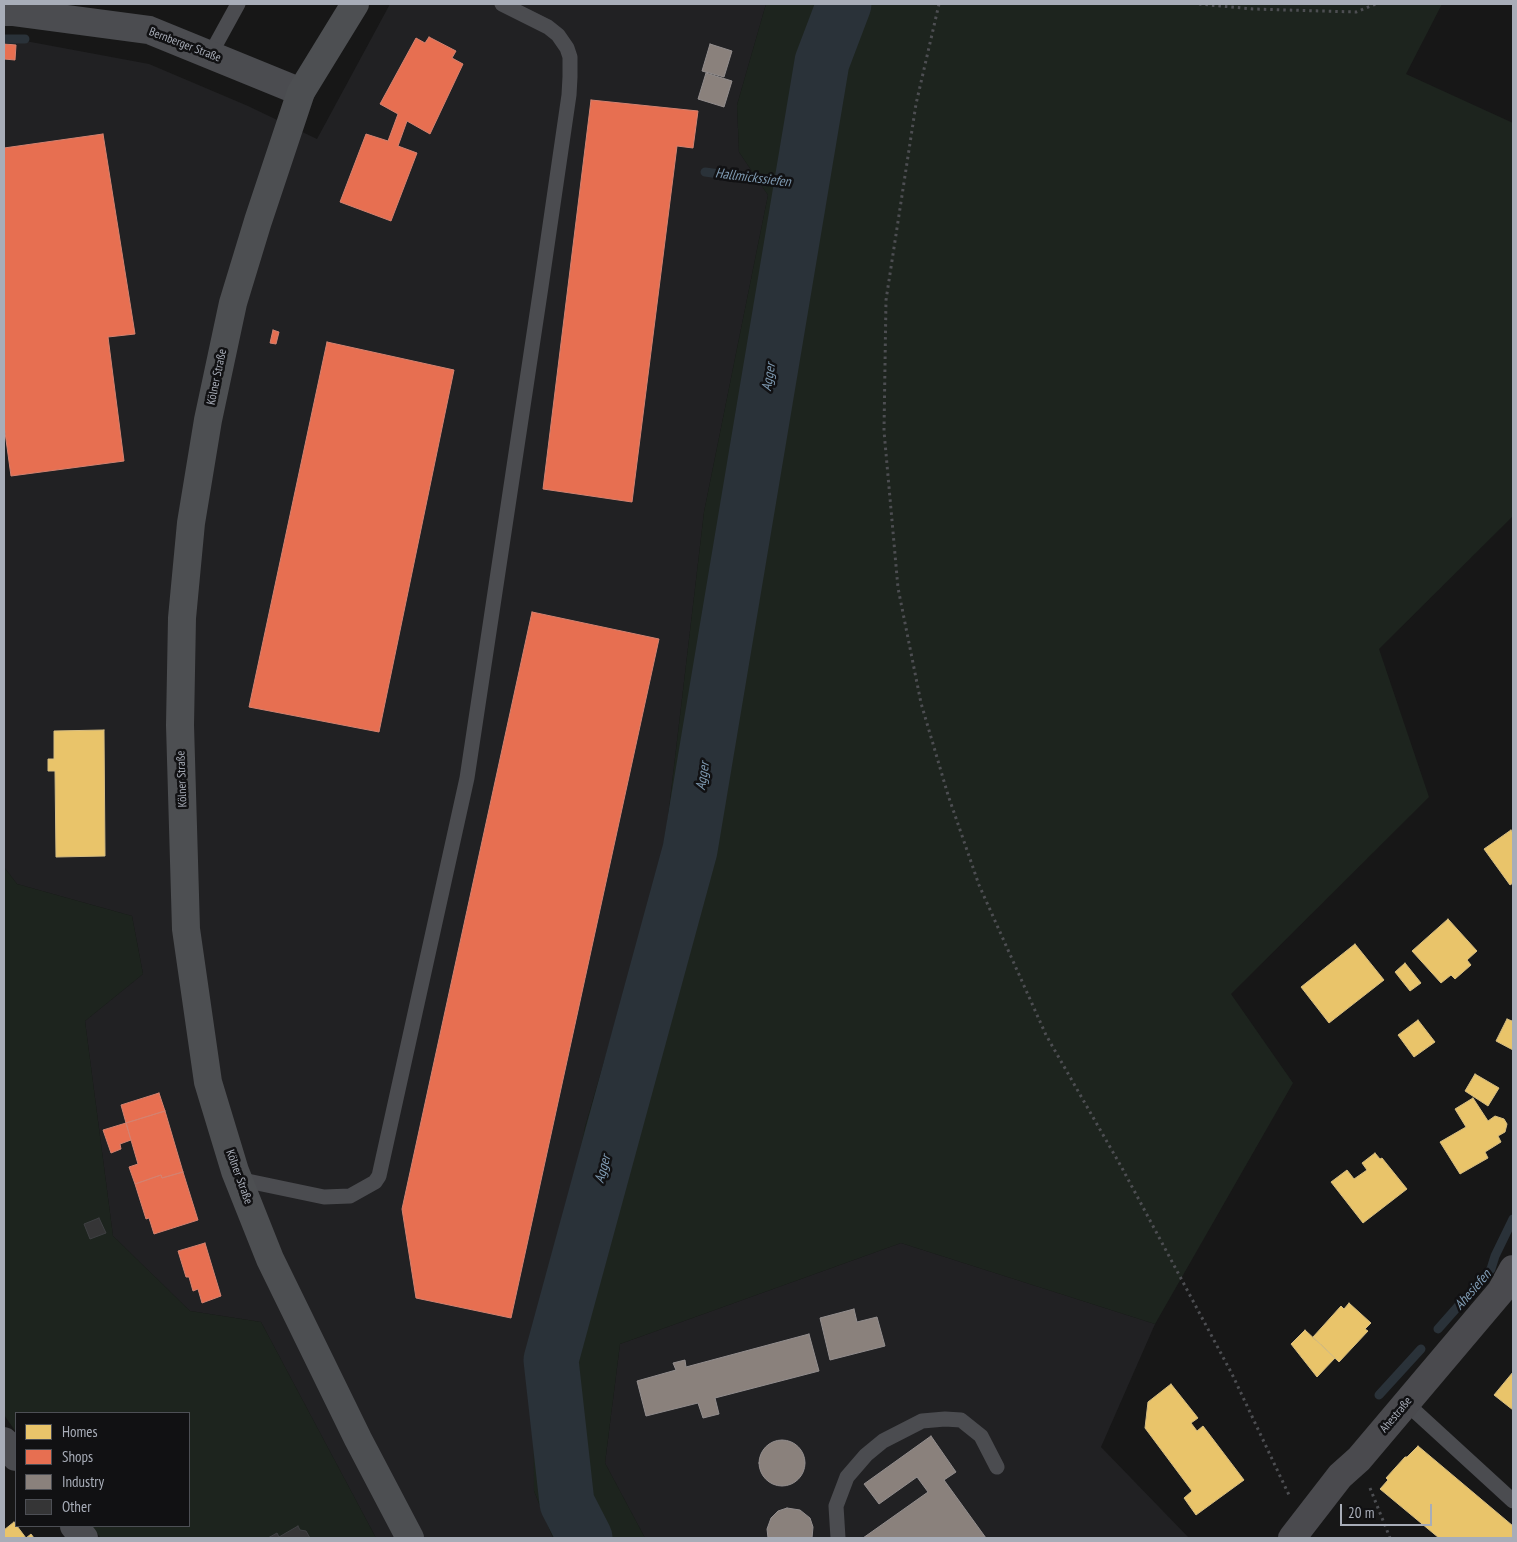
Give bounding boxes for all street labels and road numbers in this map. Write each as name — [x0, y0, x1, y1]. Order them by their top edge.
street label: Bernberger Straße — [147, 25, 223, 65]
street label: Kölner Straße — [204, 348, 230, 406]
street label: Kölner Straße — [174, 750, 190, 808]
street label: Kölner Straße — [223, 1148, 255, 1206]
street label: Ahestraße — [1377, 1394, 1415, 1436]

